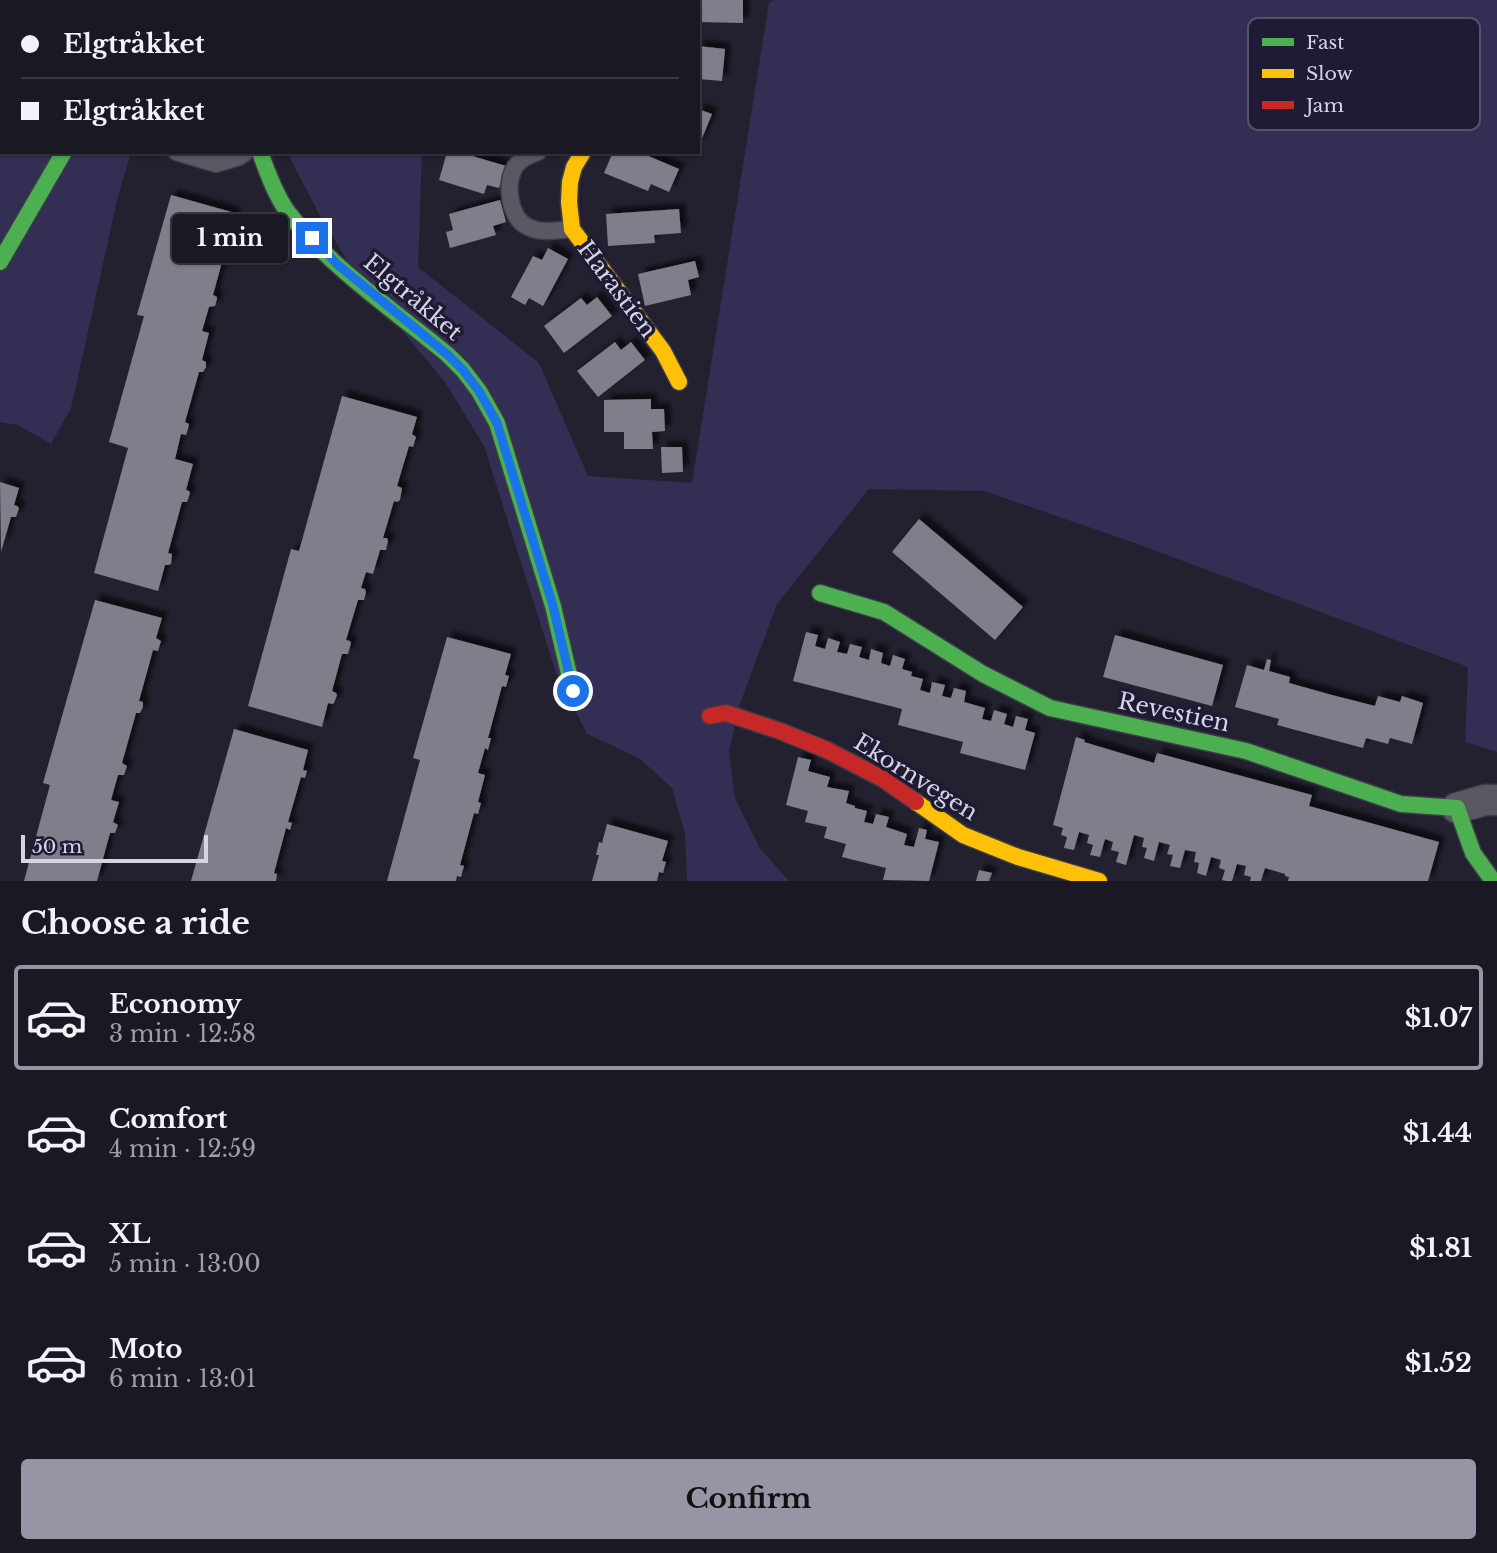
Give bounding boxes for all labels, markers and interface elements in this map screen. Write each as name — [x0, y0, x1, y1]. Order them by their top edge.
legend — [1248, 18, 1480, 130]
text: Elgtråkket — [63, 28, 205, 60]
text: Fast — [1306, 31, 1345, 54]
text: Slow — [1306, 62, 1353, 85]
text: Jam — [1303, 94, 1344, 117]
text: Elgtråkket — [63, 95, 205, 127]
callout: 1 min — [172, 214, 288, 262]
route end — [296, 222, 328, 254]
text: 1 min — [197, 224, 263, 252]
street label: Harastien — [572, 235, 662, 343]
street label: Elgtråkket — [358, 248, 468, 346]
route start — [557, 675, 589, 707]
street label: Revestien — [1116, 687, 1233, 738]
street label: Ekornvegen — [849, 728, 983, 826]
scale bar — [21, 832, 208, 864]
text: 50 m — [32, 835, 82, 858]
text: Choose a ride — [21, 903, 250, 943]
icon: car — [25, 986, 88, 1049]
text: Economy — [109, 988, 242, 1020]
text: $1.07 — [1405, 1002, 1472, 1034]
text: 3 min · 12:58 — [109, 1020, 256, 1048]
icon: car — [25, 1101, 88, 1164]
text: Comfort — [109, 1103, 227, 1135]
text: $1.44 — [1403, 1117, 1472, 1149]
text: 4 min · 12:59 — [109, 1135, 256, 1163]
icon: car — [25, 1216, 88, 1279]
text: XL — [109, 1218, 151, 1250]
text: $1.81 — [1409, 1232, 1472, 1264]
text: 5 min · 13:00 — [109, 1250, 261, 1278]
icon: car — [25, 1331, 88, 1394]
text: Moto — [109, 1333, 182, 1365]
text: $1.52 — [1405, 1347, 1472, 1379]
text: 6 min · 13:01 — [109, 1365, 256, 1393]
button: Confirm — [21, 1459, 1476, 1539]

